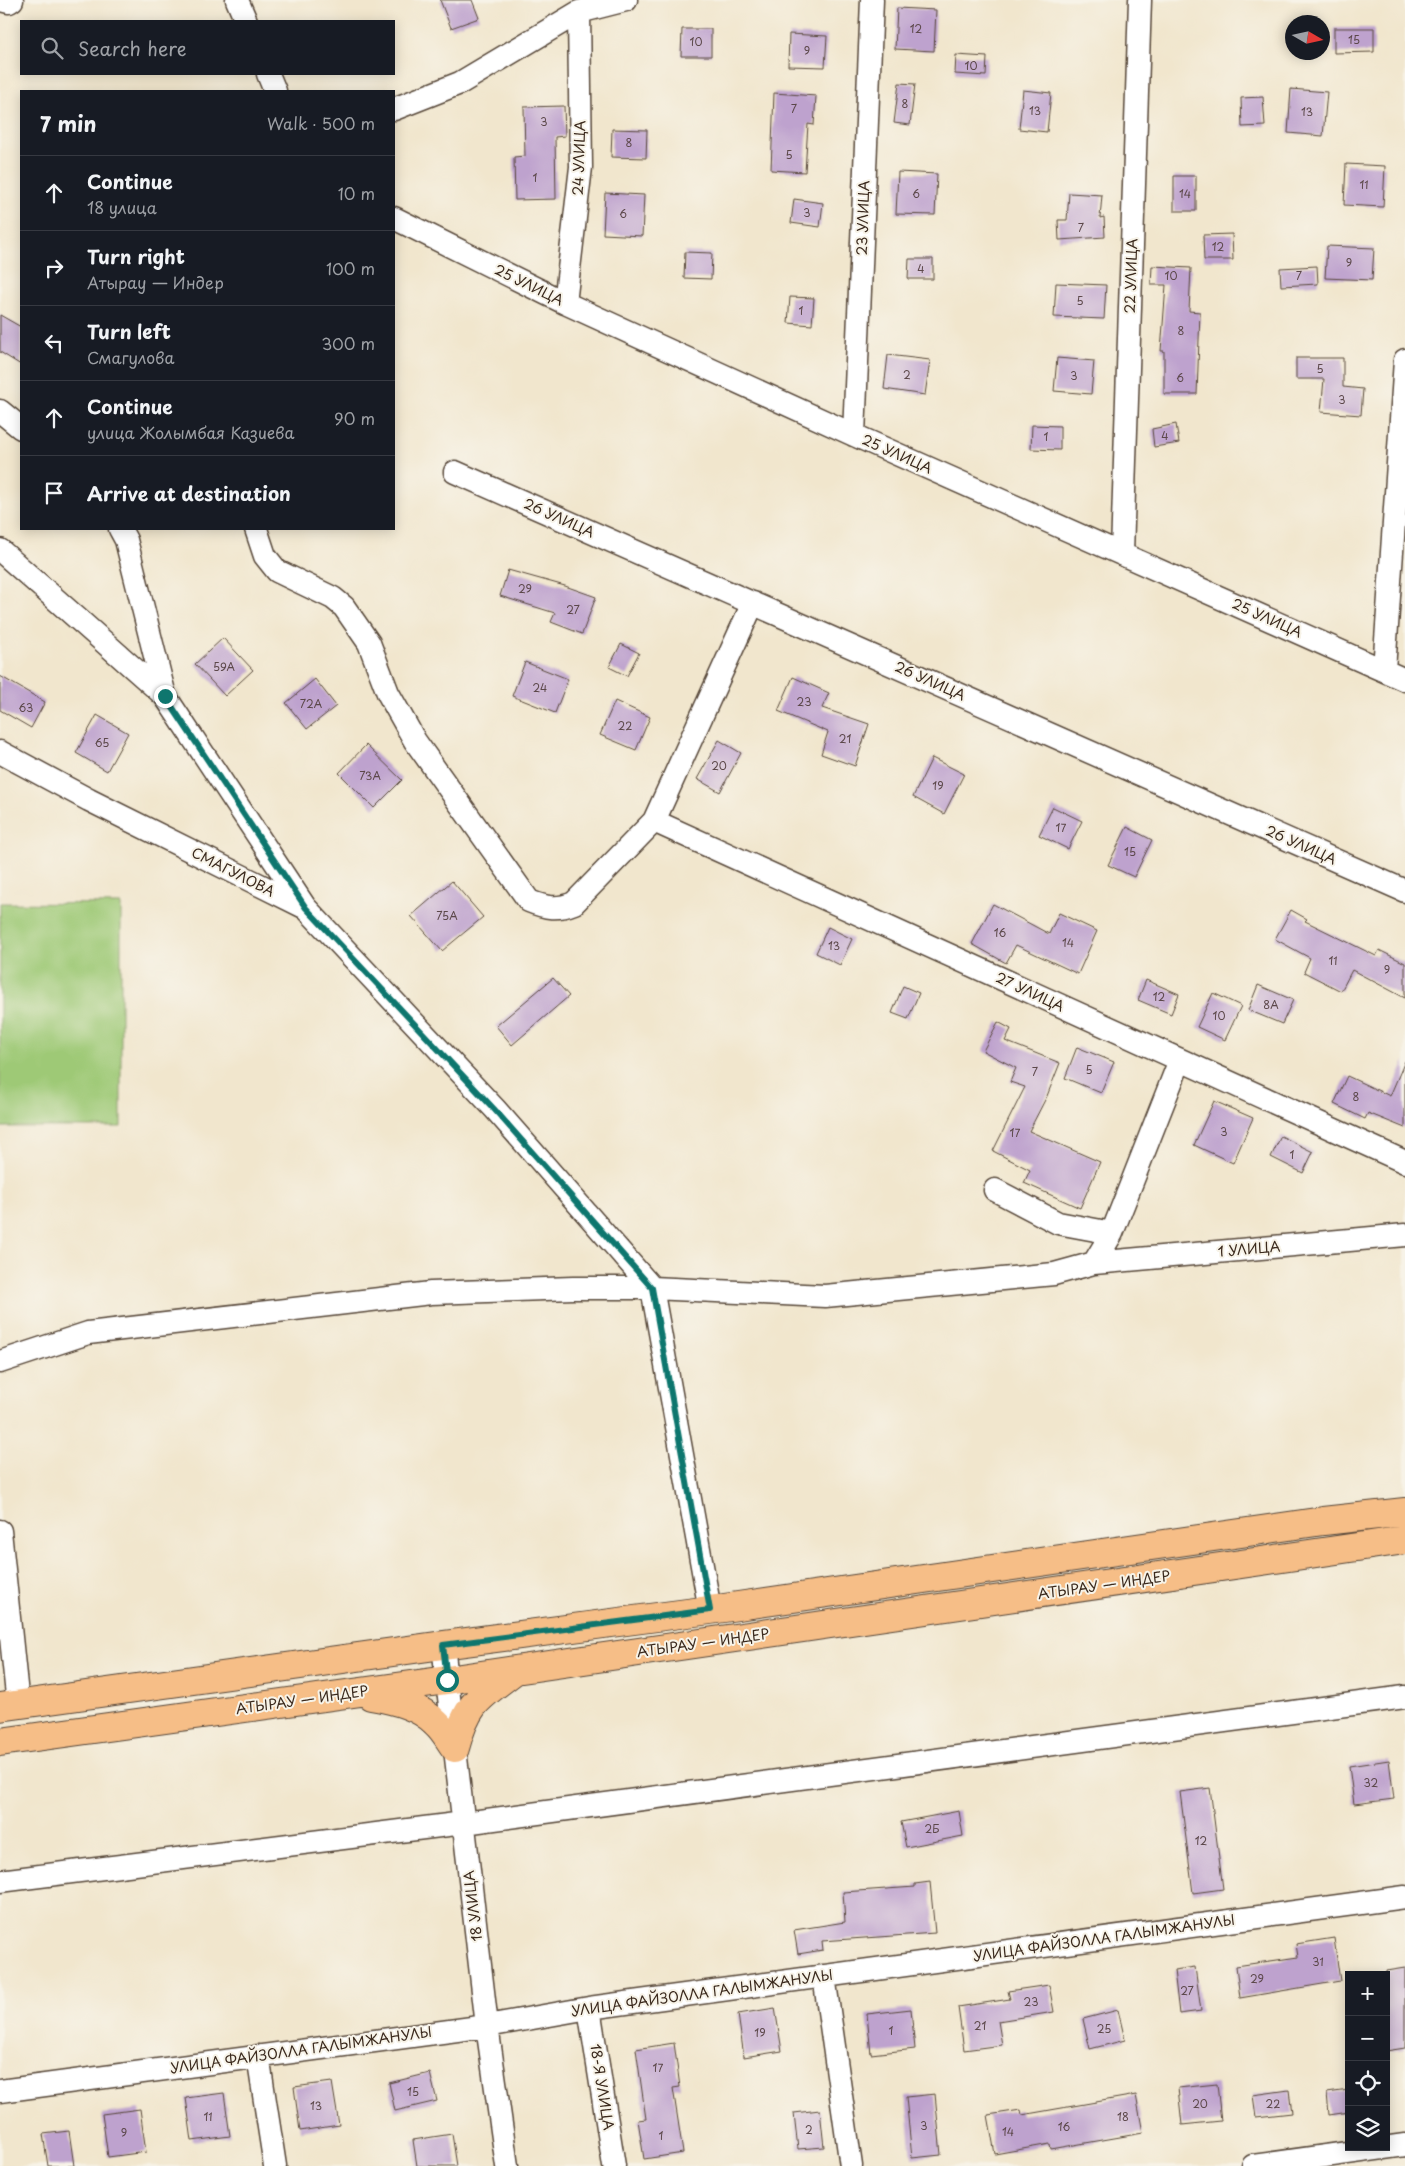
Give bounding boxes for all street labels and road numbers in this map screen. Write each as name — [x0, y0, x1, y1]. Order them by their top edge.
street label: 24 УЛИЦА — [567, 120, 590, 196]
street label: 23 УЛИЦА — [851, 180, 874, 256]
street label: 22 УЛИЦА — [1119, 238, 1142, 314]
street label: 25 УЛИЦА — [491, 259, 568, 311]
street label: 25 УЛИЦА — [859, 429, 936, 478]
street label: 26 УЛИЦА — [520, 493, 598, 543]
street label: 25 УЛИЦА — [1229, 593, 1306, 642]
street label: 26 УЛИЦА — [891, 656, 969, 706]
street label: 26 УЛИЦА — [1262, 820, 1340, 870]
street label: СМАГУЛОВА — [188, 842, 278, 902]
street label: 27 УЛИЦА — [992, 966, 1068, 1017]
street label: 1 УЛИЦА — [1217, 1235, 1281, 1262]
street label: АТЫРАУ — ИНДЕР — [1036, 1565, 1172, 1604]
street label: АТЫРАУ — ИНДЕР — [635, 1623, 771, 1662]
street label: АТЫРАУ — ИНДЕР — [234, 1680, 370, 1719]
street label: 18 УЛИЦА — [458, 1869, 487, 1943]
street label: УЛИЦА ФАЙЗОЛЛА ГАЛЫМЖАНУЛЫ — [972, 1909, 1236, 1966]
street label: УЛИЦА ФАЙЗОЛЛА ГАЛЫМЖАНУЛЫ — [570, 1964, 834, 2021]
street label: УЛИЦА ФАЙЗОЛЛА ГАЛЫМЖАНУЛЫ — [169, 2021, 433, 2078]
street label: 18-Я УЛИЦА — [585, 2042, 620, 2132]

